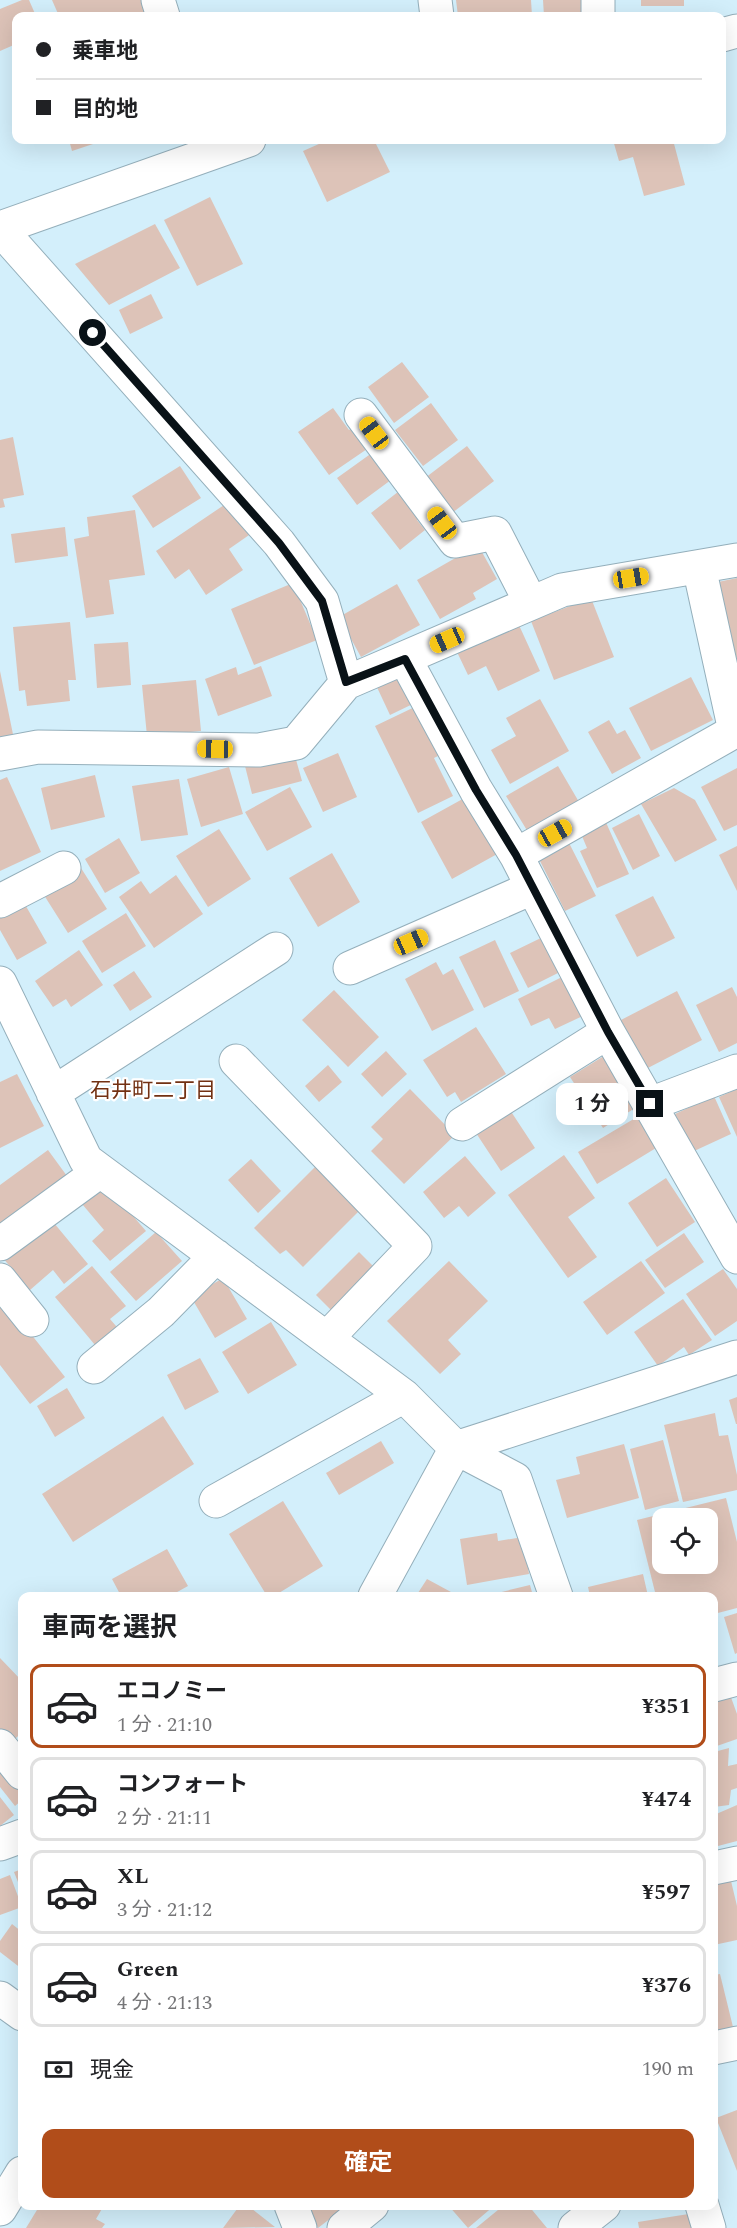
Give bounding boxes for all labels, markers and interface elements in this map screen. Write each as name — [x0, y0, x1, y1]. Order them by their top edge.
text: 乗車地 — [72, 35, 138, 68]
text: 目的地 — [72, 93, 138, 126]
route start — [79, 319, 106, 346]
car — [356, 413, 392, 453]
car — [424, 503, 460, 543]
car — [612, 566, 650, 590]
car — [427, 624, 467, 656]
car — [197, 740, 233, 758]
car — [535, 816, 575, 850]
car — [391, 926, 431, 958]
district label: 石井町二丁目 — [90, 1075, 216, 1107]
callout: 1 分 — [557, 1083, 629, 1125]
text: 1 分 — [574, 1089, 610, 1119]
route end — [636, 1090, 663, 1117]
map controls — [652, 1508, 718, 1574]
button: locate — [652, 1508, 718, 1574]
text: 車両を選択 — [42, 1607, 177, 1649]
text: エコノミー — [117, 1675, 227, 1708]
icon: car — [45, 1679, 99, 1733]
text: ¥351 — [642, 1690, 691, 1723]
text: 1 分 · 21:10 — [117, 1710, 212, 1740]
text: コンフォート — [117, 1768, 248, 1801]
icon: car — [45, 1772, 99, 1826]
text: ¥474 — [642, 1783, 691, 1816]
text: 2 分 · 21:11 — [117, 1803, 212, 1833]
text: XL — [117, 1860, 148, 1893]
icon: car — [45, 1865, 99, 1919]
text: ¥597 — [642, 1876, 691, 1909]
text: 3 分 · 21:12 — [117, 1895, 212, 1925]
text: Green — [117, 1953, 179, 1986]
icon: car — [45, 1958, 99, 2012]
text: ¥376 — [642, 1969, 691, 2002]
text: 4 分 · 21:13 — [117, 1988, 212, 2018]
icon: cash — [42, 2053, 75, 2086]
text: 現金 — [90, 2054, 134, 2087]
text: 190 m — [642, 2054, 694, 2084]
button: 確定 — [42, 2129, 694, 2198]

